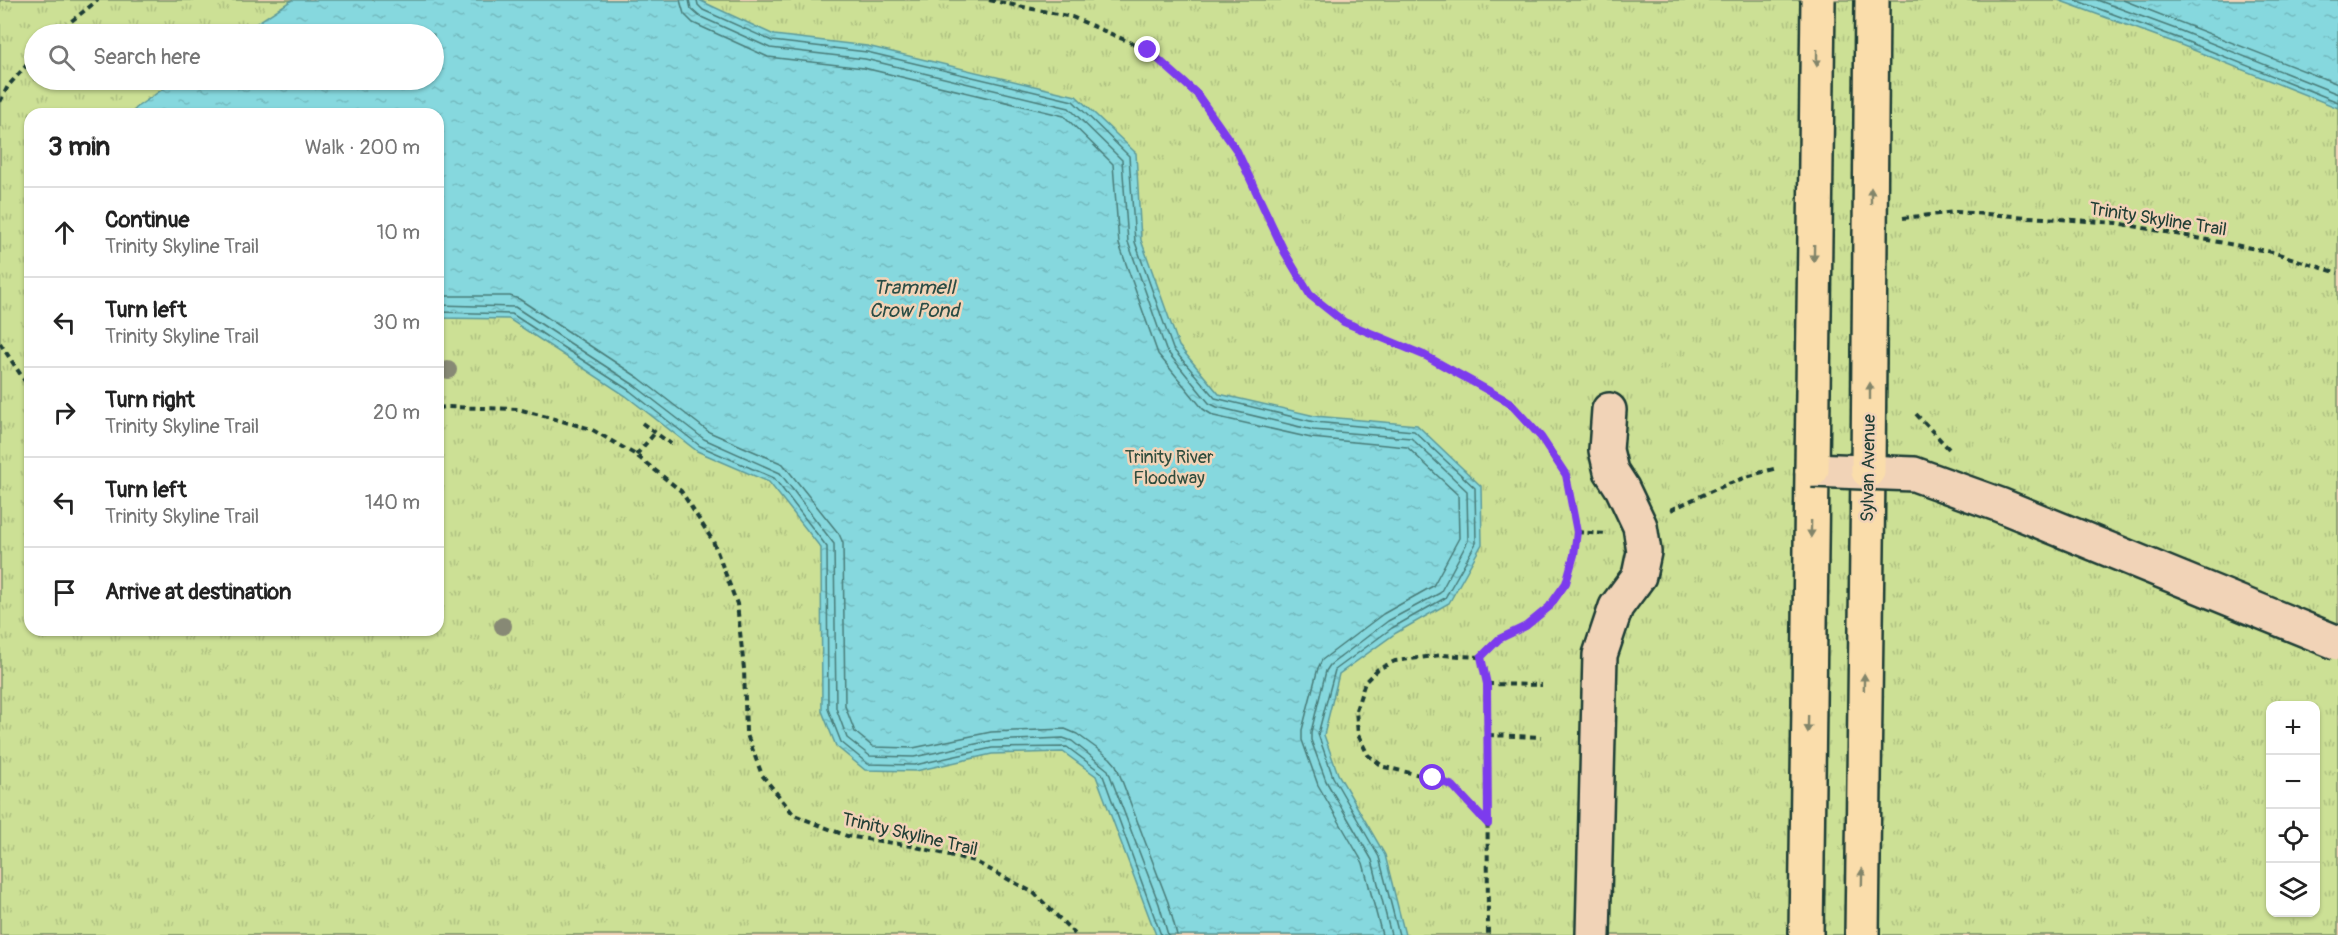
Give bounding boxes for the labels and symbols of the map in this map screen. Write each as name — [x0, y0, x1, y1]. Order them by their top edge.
route end — [1134, 36, 1160, 62]
one-way arrow — [1812, 49, 1822, 68]
one-way arrow — [1866, 187, 1876, 206]
street label: Trinity Skyline Trail — [2088, 197, 2228, 242]
one-way arrow — [1810, 244, 1819, 263]
water label: Trammell Crow Pond — [869, 275, 961, 323]
one-way arrow — [1865, 382, 1875, 401]
street label: Sylvan Avenue — [1856, 414, 1881, 522]
park label: Trinity River Floodway — [1125, 446, 1214, 490]
one-way arrow — [1806, 519, 1816, 538]
one-way arrow — [1860, 672, 1869, 691]
one-way arrow — [1804, 714, 1813, 733]
route start — [1419, 764, 1445, 790]
street label: Trinity Skyline Trail — [840, 808, 980, 861]
one-way arrow — [1857, 867, 1867, 886]

